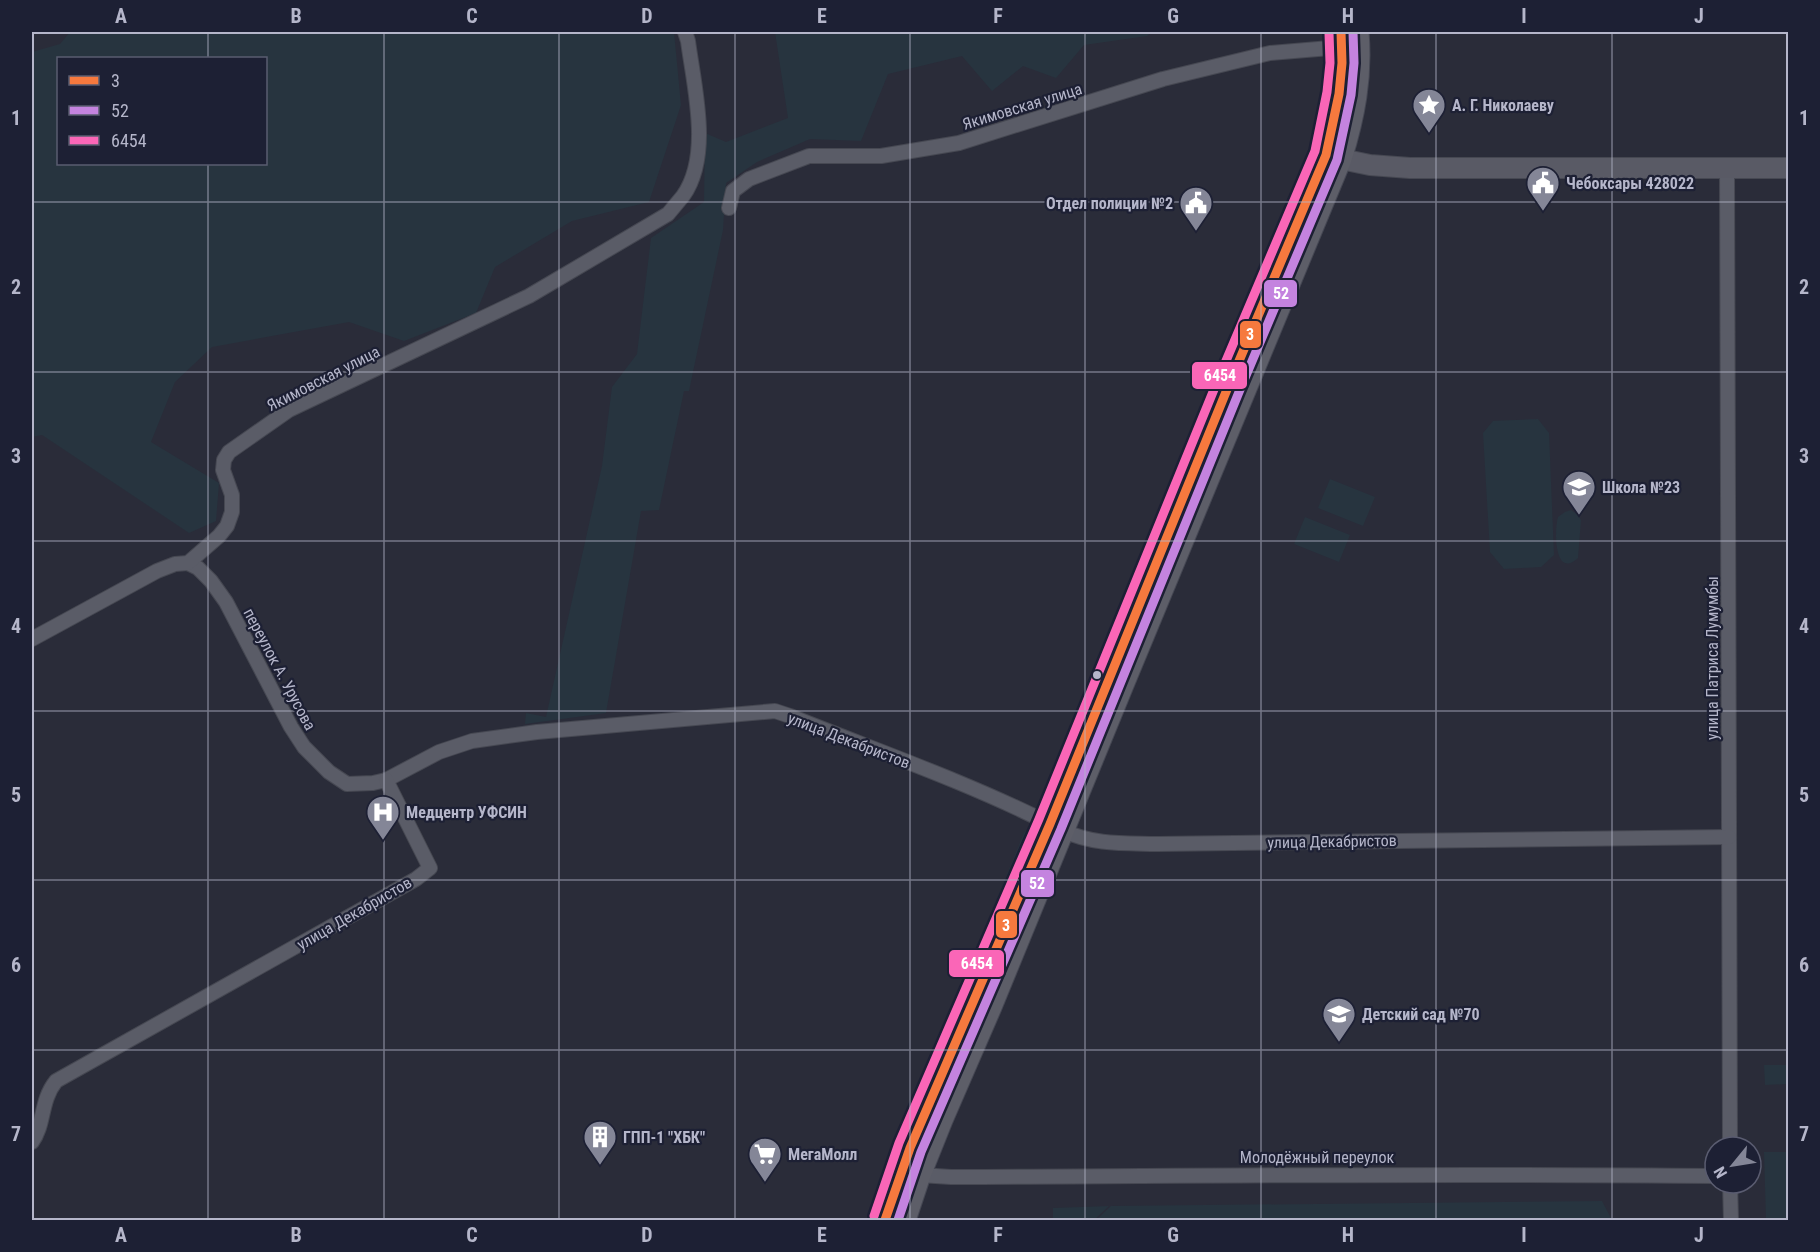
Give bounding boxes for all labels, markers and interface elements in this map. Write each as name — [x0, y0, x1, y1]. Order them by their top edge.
text: A — [115, 4, 127, 28]
text: B — [290, 4, 302, 28]
text: C — [466, 4, 478, 28]
text: D — [641, 4, 653, 28]
text: E — [817, 4, 827, 28]
text: F — [993, 4, 1003, 28]
text: G — [1167, 4, 1179, 28]
text: H — [1342, 4, 1354, 28]
text: I — [1521, 4, 1527, 28]
text: J — [1694, 4, 1704, 28]
legend — [57, 57, 267, 165]
text: 3 — [111, 70, 120, 91]
street label: Якимовская улица — [960, 79, 1084, 134]
place icon: А. Г. Николаеву — [1411, 87, 1447, 134]
place label: А. Г. Николаеву — [1452, 96, 1554, 115]
text: 52 — [111, 100, 129, 121]
text: 1 — [11, 106, 21, 130]
text: 1 — [1799, 106, 1809, 130]
text: 6454 — [111, 130, 147, 151]
public building icon: Чебоксары 428022 — [1525, 165, 1561, 212]
place label: Чебоксары 428022 — [1566, 174, 1694, 193]
public building icon: Отдел полиции №2 — [1178, 185, 1214, 232]
place label: Отдел полиции №2 — [1046, 194, 1173, 213]
text: 2 — [11, 275, 21, 299]
text: 2 — [1799, 275, 1809, 299]
line badge: 52 — [1263, 279, 1298, 308]
text: 52 — [1273, 284, 1289, 303]
line badge: 3 — [1239, 320, 1262, 349]
text: 3 — [1246, 325, 1254, 344]
street label: Якимовская улица — [264, 342, 383, 415]
line badge: 6454 — [1191, 361, 1248, 390]
text: 6454 — [1204, 366, 1236, 385]
text: 3 — [11, 444, 21, 468]
text: 3 — [1799, 444, 1809, 468]
school or university icon: Школа №23 — [1561, 469, 1597, 516]
place label: Школа №23 — [1602, 478, 1680, 497]
street label: улица Патриса Лумумбы — [1703, 576, 1722, 740]
street label: переулок А. Урусова — [239, 605, 320, 733]
text: 4 — [11, 614, 21, 638]
text: 4 — [1799, 614, 1809, 638]
unlabelled marker — [1091, 669, 1103, 681]
street label: улица Декабристов — [785, 708, 913, 773]
text: 5 — [11, 783, 21, 807]
text: 5 — [1799, 783, 1809, 807]
hospital icon: Медцентр УФСИН — [365, 794, 401, 841]
place label: Медцентр УФСИН — [406, 803, 527, 822]
street label: улица Декабристов — [1267, 831, 1397, 852]
line badge: 52 — [1020, 869, 1055, 898]
street label: улица Декабристов — [293, 873, 415, 954]
text: 52 — [1029, 874, 1045, 893]
line badge: 3 — [995, 910, 1018, 939]
text: 3 — [1002, 916, 1010, 935]
line badge: 6454 — [948, 949, 1005, 978]
text: 6 — [11, 953, 21, 977]
text: 6 — [1799, 953, 1809, 977]
text: 6454 — [961, 954, 993, 973]
school or university icon: Детский сад №70 — [1321, 996, 1357, 1043]
place label: Детский сад №70 — [1362, 1005, 1480, 1024]
building icon: ГПП-1 "ХБК" — [582, 1119, 618, 1166]
text: 7 — [11, 1122, 21, 1146]
text: 7 — [1799, 1122, 1809, 1146]
place label: ГПП-1 "ХБК" — [623, 1128, 705, 1147]
north arrow — [1703, 1135, 1763, 1195]
supermarket icon: МегаМолл — [747, 1136, 783, 1183]
place label: МегаМолл — [788, 1145, 857, 1164]
street label: Молодёжный переулок — [1240, 1148, 1394, 1167]
text: N — [1710, 1163, 1731, 1181]
text: A — [115, 1223, 127, 1247]
text: B — [290, 1223, 302, 1247]
text: C — [466, 1223, 478, 1247]
text: D — [641, 1223, 653, 1247]
text: E — [817, 1223, 827, 1247]
text: F — [993, 1223, 1003, 1247]
text: G — [1167, 1223, 1179, 1247]
text: H — [1342, 1223, 1354, 1247]
text: I — [1521, 1223, 1527, 1247]
text: J — [1694, 1223, 1704, 1247]

